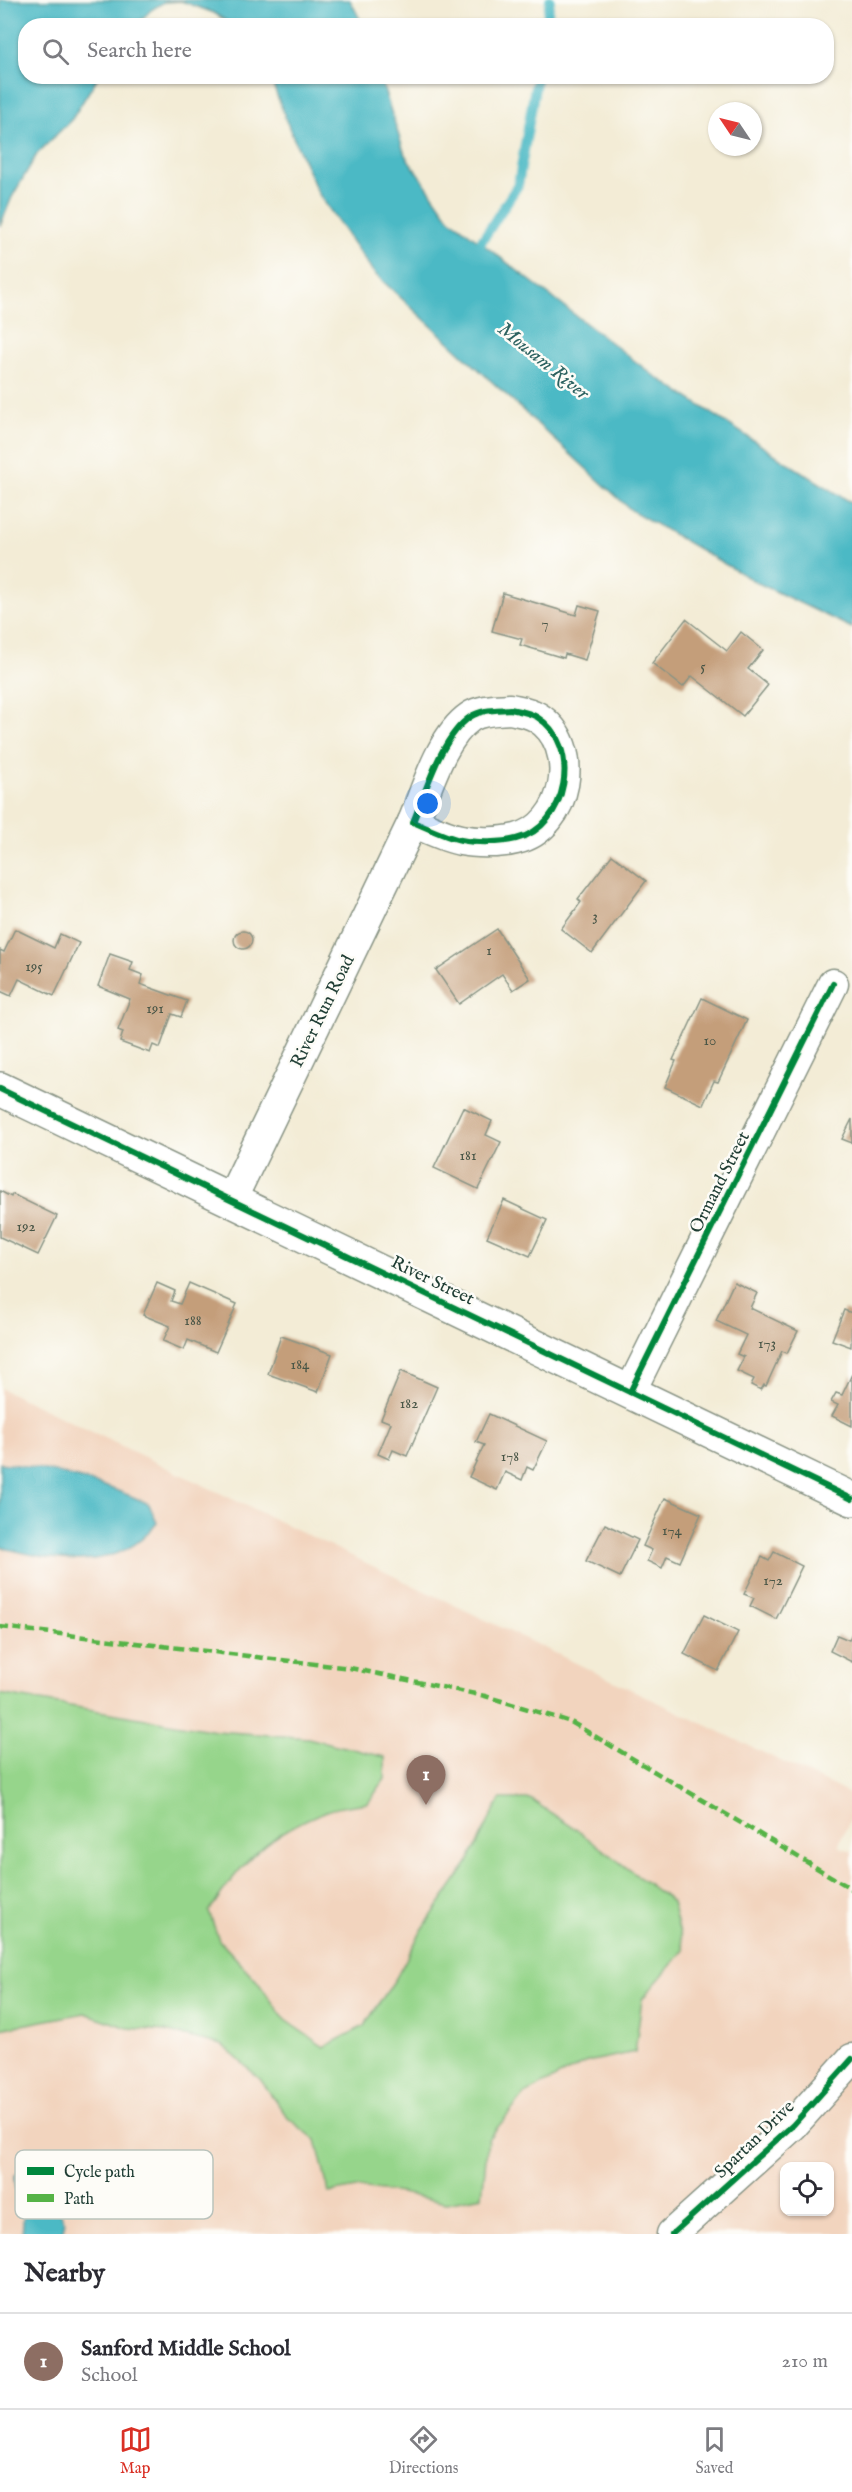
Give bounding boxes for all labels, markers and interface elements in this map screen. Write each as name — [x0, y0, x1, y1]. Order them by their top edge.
search box — [18, 18, 834, 84]
icon: search — [39, 35, 72, 68]
text: Search here — [87, 37, 192, 65]
north arrow — [708, 102, 762, 156]
water label: Mousam River — [492, 317, 595, 406]
house number: 7 — [541, 614, 549, 633]
house number: 5 — [700, 657, 706, 676]
your location — [413, 789, 442, 818]
house number: 3 — [592, 907, 598, 926]
house number: 1 — [486, 941, 492, 960]
street label: River Run Road — [286, 951, 361, 1072]
house number: 195 — [25, 957, 43, 976]
house number: 191 — [146, 999, 164, 1018]
house number: 10 — [704, 1031, 716, 1050]
street label: Ormand Street — [685, 1128, 756, 1237]
house number: 181 — [459, 1146, 477, 1165]
house number: 192 — [16, 1217, 36, 1236]
street label: River Street — [387, 1251, 478, 1311]
house number: 188 — [184, 1311, 202, 1330]
house number: 173 — [758, 1334, 776, 1353]
house number: 184 — [291, 1355, 310, 1374]
house number: 182 — [400, 1394, 418, 1413]
house number: 178 — [501, 1447, 519, 1466]
house number: 174 — [662, 1521, 683, 1540]
house number: 172 — [763, 1571, 783, 1590]
pin: 1 — [406, 1756, 446, 1805]
street label: Spartan Drive — [710, 2096, 800, 2184]
legend — [15, 2150, 213, 2219]
map controls — [780, 2162, 834, 2216]
button: locate — [780, 2162, 834, 2216]
text: Cycle path — [64, 2163, 135, 2183]
text: Path — [64, 2190, 95, 2210]
text: Nearby — [24, 2257, 105, 2290]
text: Sanford Middle School — [81, 2335, 291, 2363]
text: 1 — [40, 2349, 47, 2374]
text: 210 m — [782, 2349, 828, 2374]
text: School — [81, 2363, 137, 2388]
tab: Map — [119, 2423, 152, 2479]
tab: Directions — [389, 2423, 458, 2479]
tab: Saved — [696, 2423, 733, 2479]

